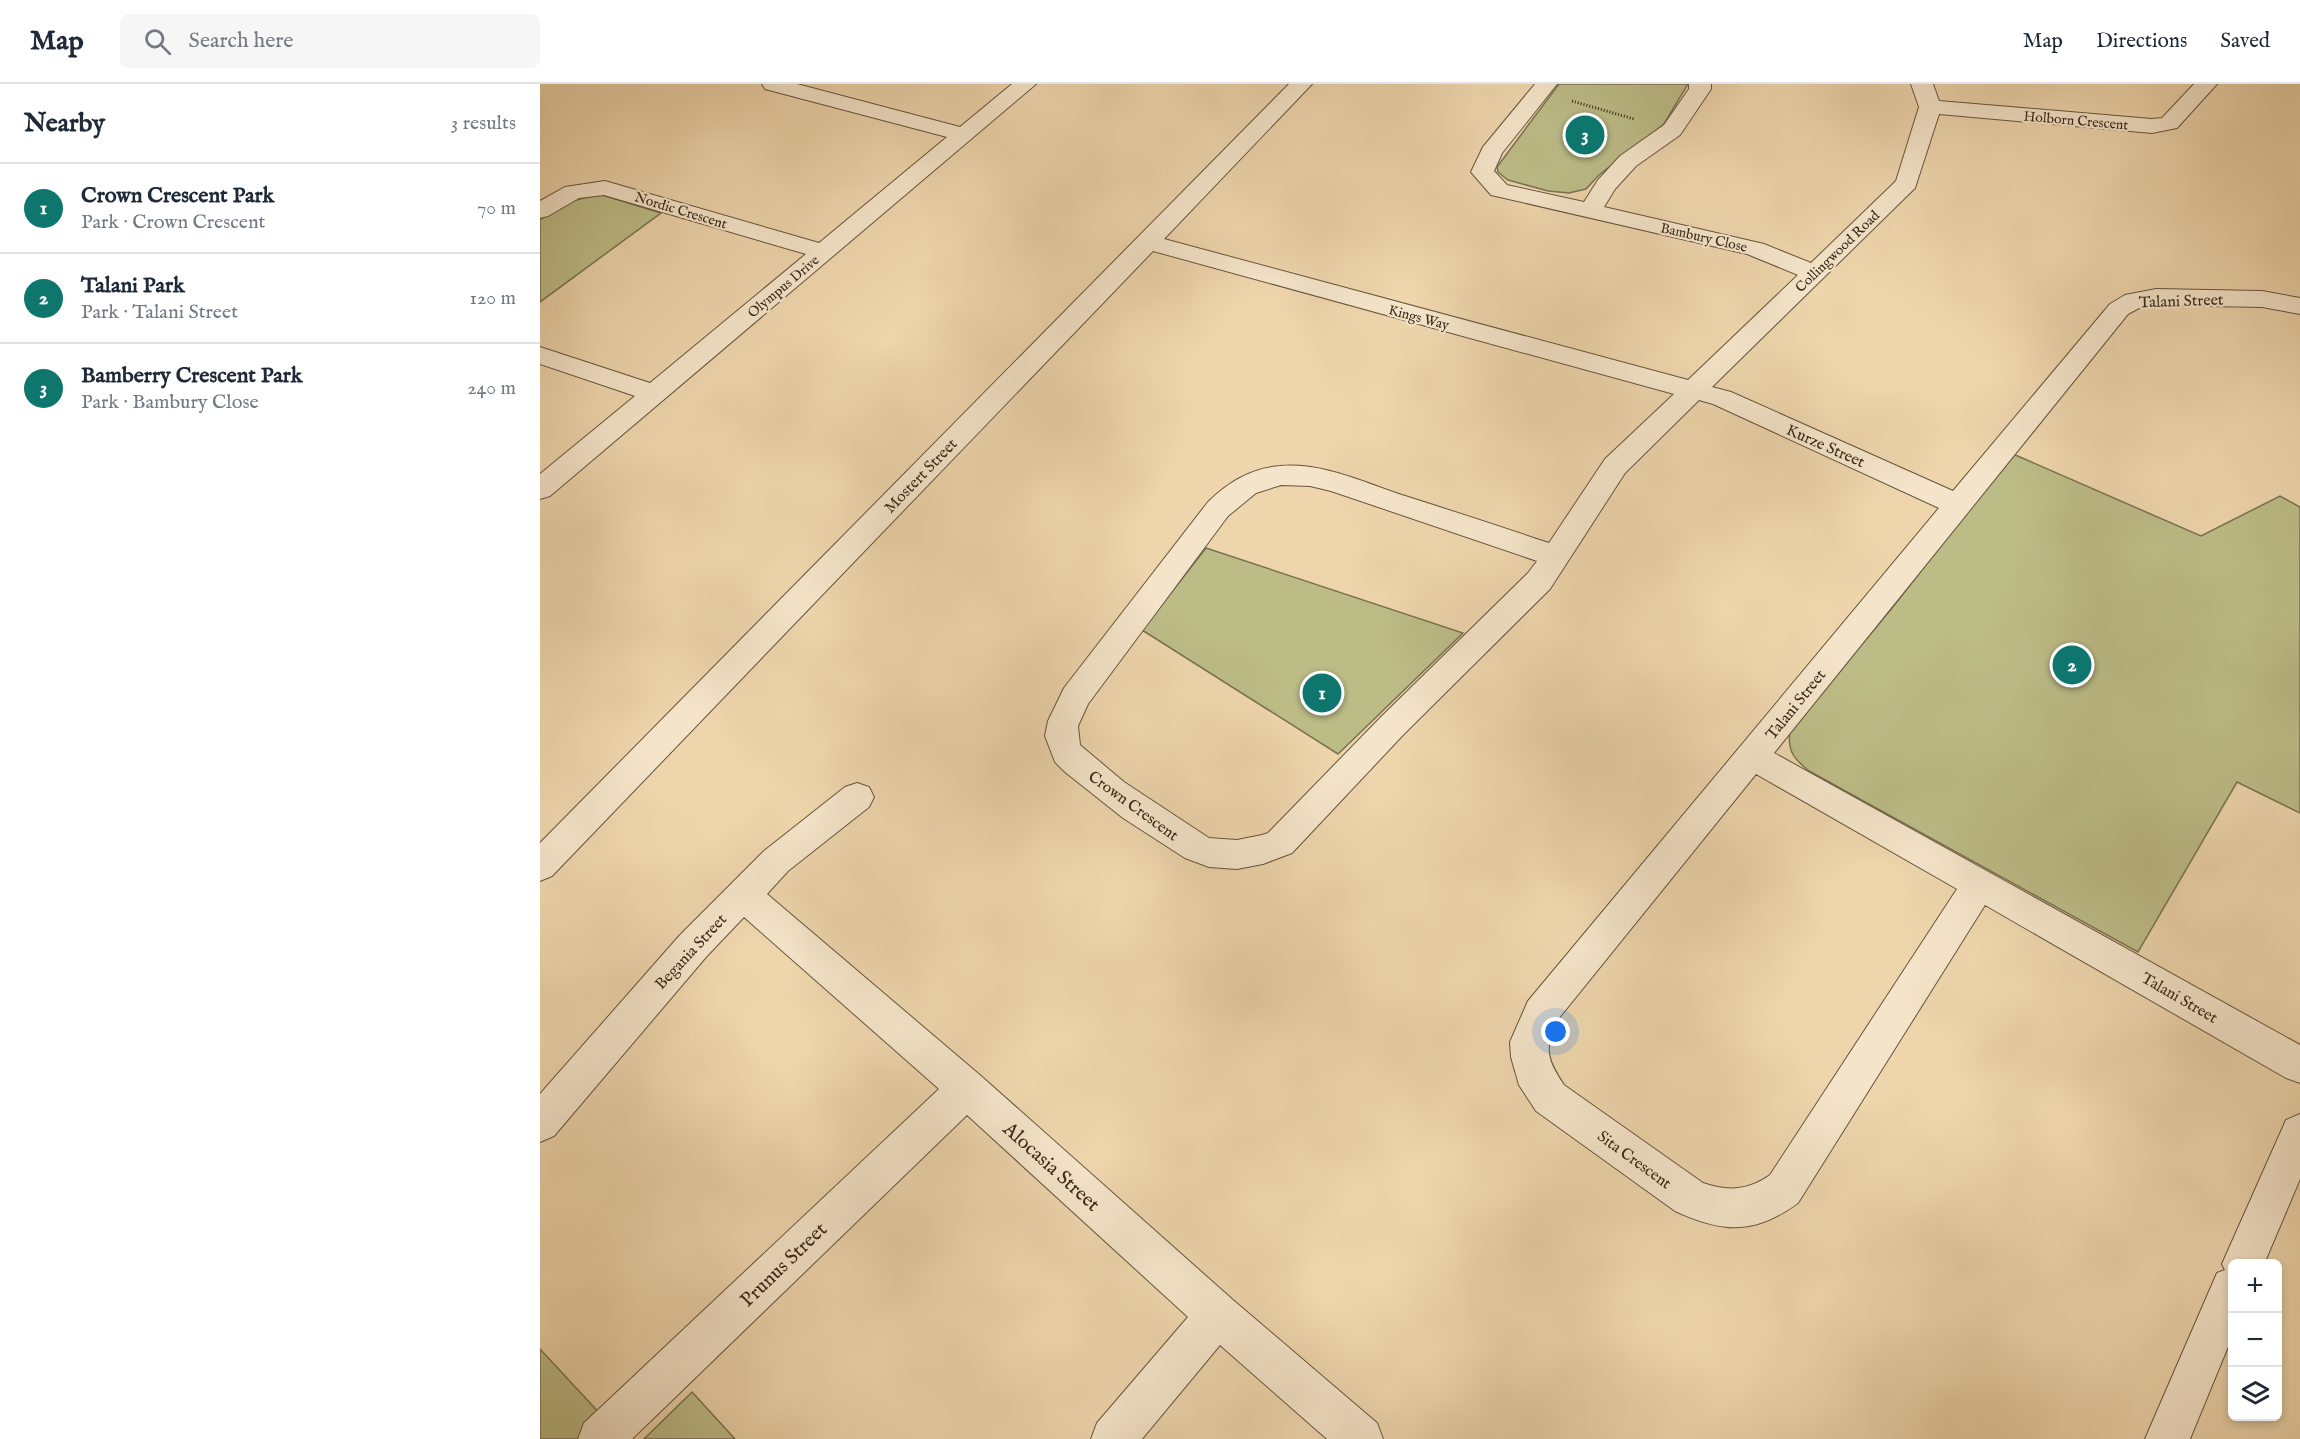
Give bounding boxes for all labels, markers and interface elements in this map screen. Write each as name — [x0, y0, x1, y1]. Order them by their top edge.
search box — [120, 14, 540, 68]
text: Map — [30, 24, 84, 59]
icon: search — [141, 25, 174, 58]
text: Search here — [189, 27, 293, 55]
text: Map — [2023, 28, 2063, 55]
text: Directions — [2096, 28, 2187, 55]
text: Saved — [2220, 28, 2270, 55]
text: Nearby — [24, 107, 105, 140]
street label: Holborn Crescent — [2023, 107, 2129, 135]
text: 3 results — [451, 111, 516, 136]
pin: 3 — [1566, 112, 1604, 158]
text: Crown Crescent Park — [81, 182, 274, 210]
street label: Nordic Crescent — [632, 188, 729, 234]
text: 1 — [40, 196, 47, 221]
text: 70 m — [477, 196, 516, 221]
street label: Collingwood Road — [1792, 206, 1884, 297]
text: Park · Crown Crescent — [81, 210, 265, 235]
street label: Bambury Close — [1659, 219, 1749, 257]
street label: Olympus Drive — [744, 251, 824, 322]
text: Talani Park — [81, 272, 185, 300]
text: 2 — [39, 286, 48, 311]
text: 120 m — [470, 286, 516, 311]
street label: Talani Street — [2138, 291, 2224, 313]
text: Park · Talani Street — [81, 300, 238, 325]
street label: Kings Way — [1386, 301, 1451, 335]
text: Bamberry Crescent Park — [81, 362, 303, 390]
text: 3 — [40, 376, 47, 401]
text: 240 m — [467, 376, 516, 401]
text: Park · Bambury Close — [81, 390, 259, 415]
street label: Kurze Street — [1783, 421, 1868, 473]
street label: Mostert Street — [881, 434, 963, 518]
pin: 2 — [2052, 642, 2092, 688]
street label: Talani Street — [1762, 666, 1831, 744]
pin: 1 — [1302, 670, 1342, 716]
street label: Crown Crescent — [1084, 767, 1182, 846]
street label: Begania Street — [651, 910, 732, 994]
street label: Talani Street — [2137, 969, 2221, 1029]
your location — [1541, 1017, 1570, 1046]
street label: Alocasia Street — [997, 1116, 1105, 1217]
street label: Sita Crescent — [1593, 1127, 1675, 1194]
street label: Prunus Street — [735, 1217, 833, 1313]
map controls — [2228, 1259, 2282, 1421]
button: + — [2228, 1259, 2282, 1313]
button: − — [2228, 1313, 2282, 1367]
button: layers — [2228, 1367, 2282, 1421]

